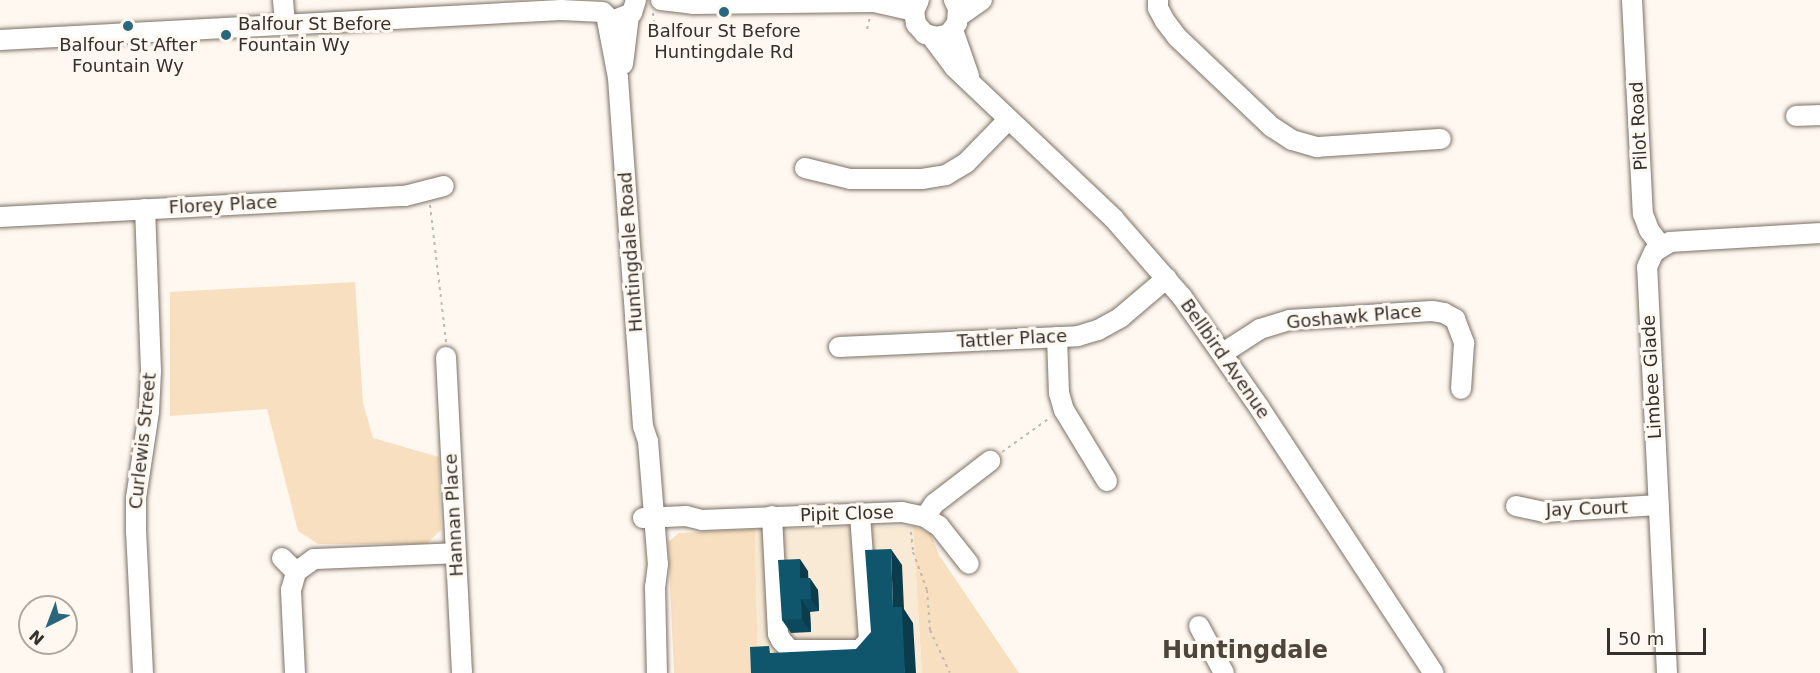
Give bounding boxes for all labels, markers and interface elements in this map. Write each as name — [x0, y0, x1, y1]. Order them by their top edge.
marker: Balfour St Before Huntingdale Rd — [717, 5, 731, 19]
place label: Balfour St Before Fountain Wy — [238, 14, 391, 57]
marker: Balfour St After Fountain Wy — [121, 19, 135, 33]
place label: Balfour St Before Huntingdale Rd — [647, 21, 801, 63]
marker: Balfour St Before Fountain Wy — [219, 28, 233, 42]
place label: Balfour St After Fountain Wy — [59, 35, 197, 78]
street label: Pilot Road — [1626, 81, 1652, 171]
street label: Huntingdale Road — [615, 171, 647, 333]
street label: Florey Place — [168, 191, 278, 219]
street label: Bellbird Avenue — [1176, 295, 1274, 423]
street label: Goshawk Place — [1286, 300, 1422, 334]
street label: Limbee Glade — [1638, 314, 1666, 440]
street label: Tattler Place — [956, 325, 1068, 353]
street label: Curlewis Street — [125, 372, 161, 510]
street label: Hannan Place — [440, 453, 468, 577]
street label: Jay Court — [1546, 497, 1628, 521]
street label: Pipit Close — [800, 502, 894, 526]
north arrow — [18, 595, 78, 655]
scale bar — [1610, 616, 1709, 654]
text: N — [26, 626, 48, 649]
text: 50 m — [1618, 628, 1664, 649]
district label: Huntingdale — [1162, 637, 1328, 665]

